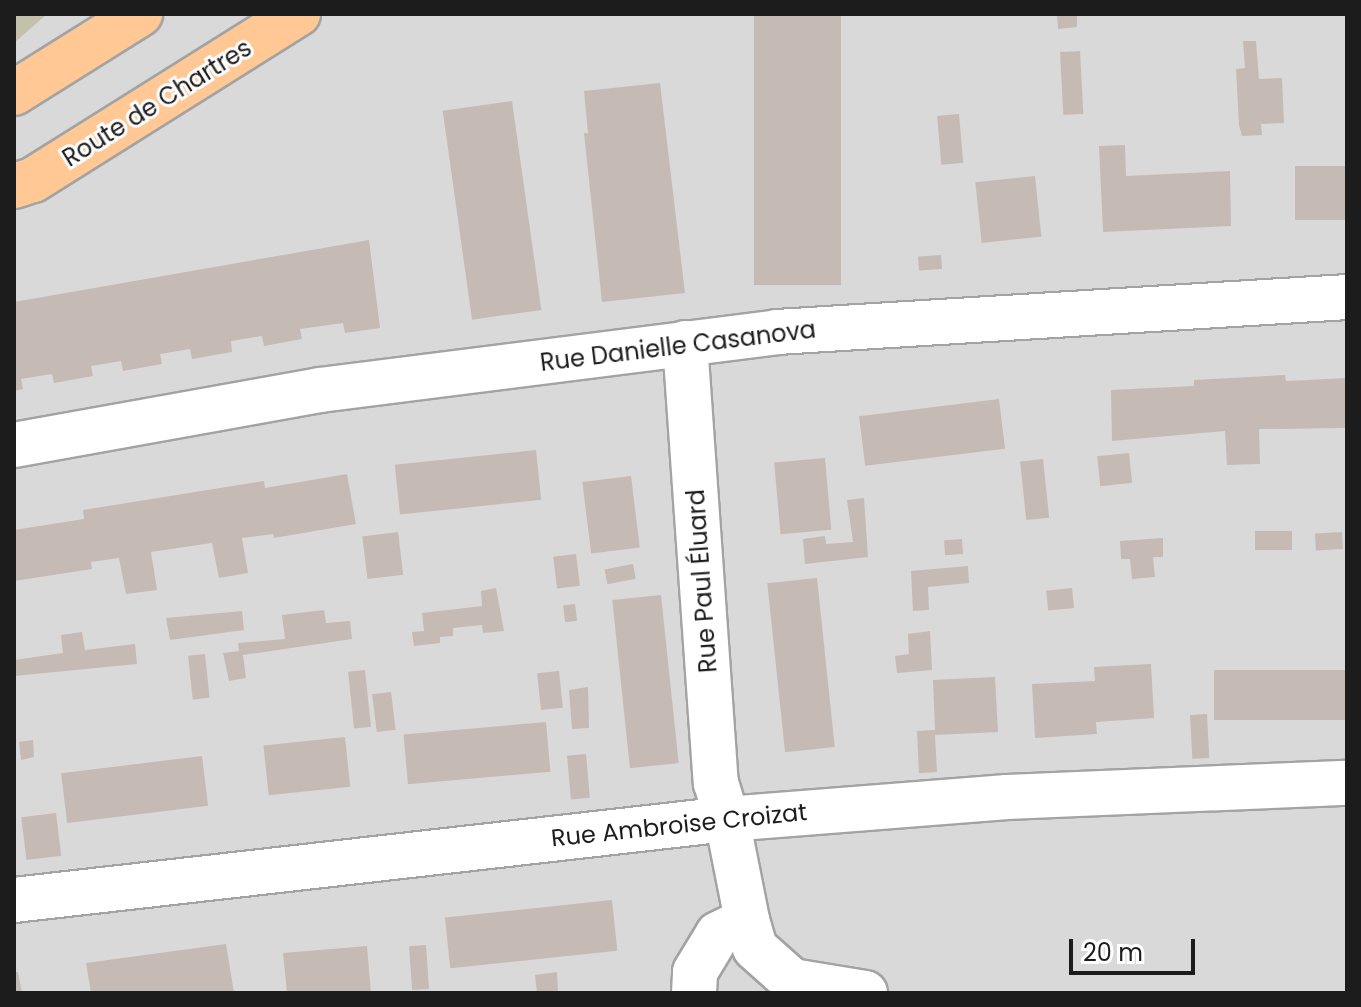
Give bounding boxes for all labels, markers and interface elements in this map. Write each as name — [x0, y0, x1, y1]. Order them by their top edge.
street label: Route de Chartres — [57, 33, 257, 173]
street label: Rue Danielle Casanova — [538, 315, 818, 377]
street label: Rue Paul Éluard — [681, 488, 723, 674]
street label: Rue Ambroise Croizat — [550, 797, 808, 853]
scale bar — [1073, 923, 1199, 973]
text: 20 m — [1083, 936, 1143, 969]

